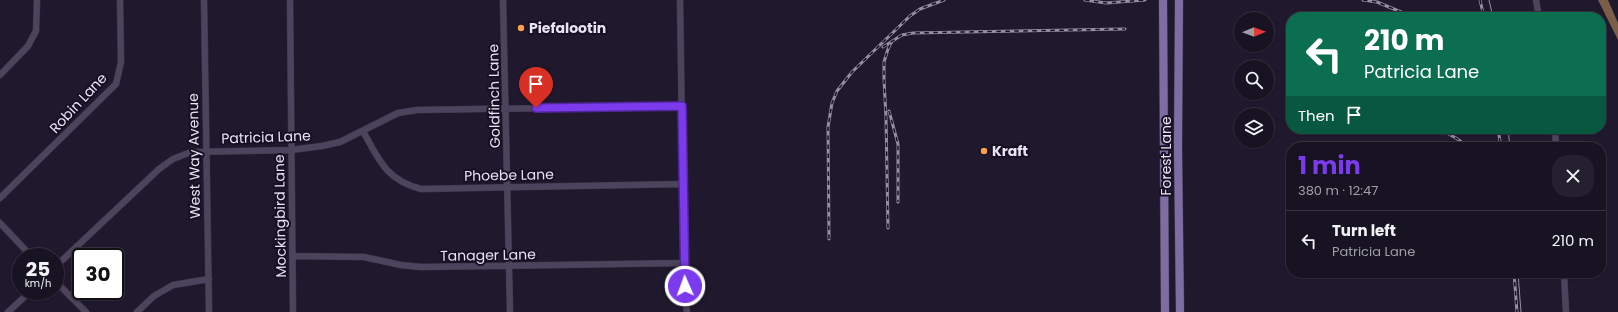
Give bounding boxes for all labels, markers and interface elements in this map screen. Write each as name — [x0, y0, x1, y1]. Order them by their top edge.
north arrow — [1234, 12, 1274, 52]
map controls — [1234, 12, 1274, 148]
place label: Piefalootin — [529, 18, 606, 38]
text: 210 m — [1364, 21, 1444, 60]
marker: Piefalootin — [516, 23, 526, 33]
icon: left — [1298, 28, 1350, 80]
street label: Goldfinch Lane — [483, 43, 505, 148]
text: Patricia Lane — [1364, 59, 1479, 84]
button: search — [1234, 60, 1274, 100]
pin — [519, 67, 553, 108]
street label: Robin Lane — [45, 68, 112, 138]
icon: arrive — [525, 73, 547, 95]
street label: West Way Avenue — [183, 93, 205, 219]
icon: arrive — [1343, 104, 1365, 126]
text: Then — [1298, 105, 1335, 126]
button: layers — [1234, 108, 1274, 148]
street label: Forest Lane — [1156, 116, 1176, 196]
street label: Patricia Lane — [221, 125, 311, 149]
place label: Kraft — [992, 141, 1028, 161]
marker: Kraft — [979, 146, 989, 156]
text: 1 min — [1298, 149, 1361, 182]
street label: Mockingbird Lane — [269, 154, 291, 278]
button: close — [1552, 155, 1594, 197]
street label: Phoebe Lane — [464, 164, 554, 186]
text: 380 m · 12:47 — [1298, 181, 1378, 200]
text: Turn left — [1332, 220, 1396, 241]
icon: left — [1298, 230, 1320, 252]
text: 210 m — [1552, 230, 1594, 251]
text: Patricia Lane — [1332, 242, 1415, 261]
street label: Tanager Lane — [440, 244, 536, 266]
speed limit sign: 30 — [72, 248, 124, 300]
text: 25 — [26, 255, 50, 283]
position arrow — [664, 265, 706, 307]
text: km/h — [25, 276, 51, 291]

